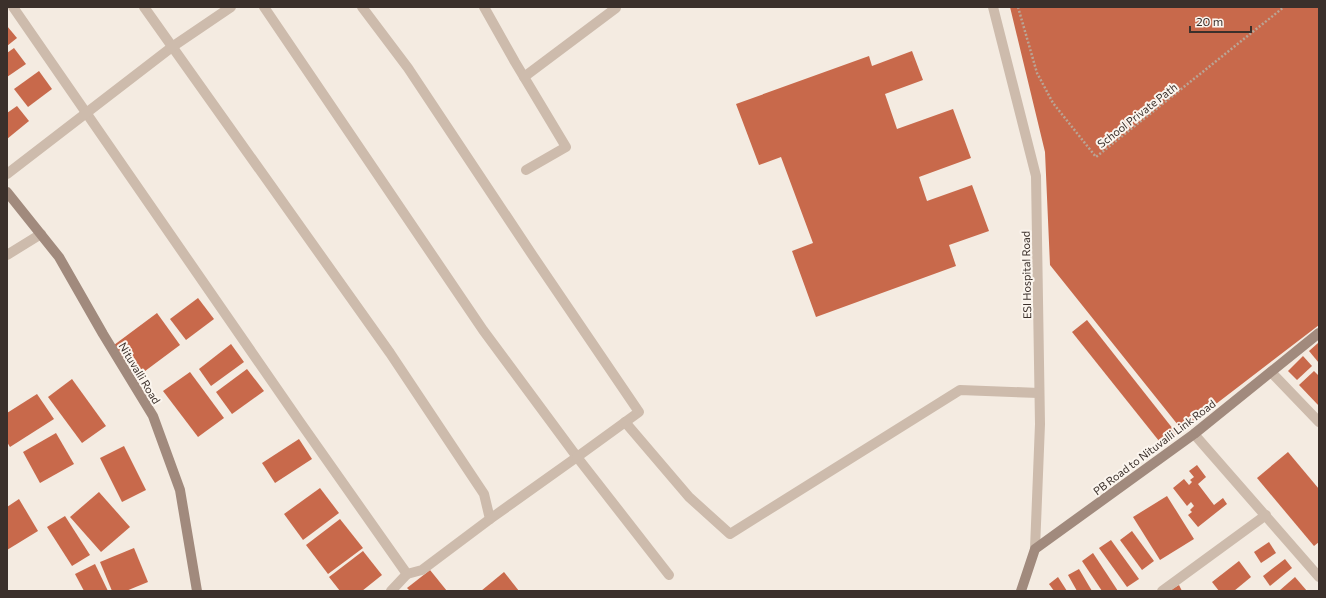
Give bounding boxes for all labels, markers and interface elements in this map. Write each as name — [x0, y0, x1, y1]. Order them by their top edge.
scale bar — [1190, 8, 1251, 34]
text: 20 m — [1196, 14, 1223, 28]
street label: School Private Path — [1095, 80, 1179, 150]
street label: ESI Hospital Road — [1019, 231, 1033, 319]
street label: Nituvalli Road — [117, 340, 163, 406]
street label: PB Road to Nituvalli Link Road — [1090, 397, 1218, 497]

